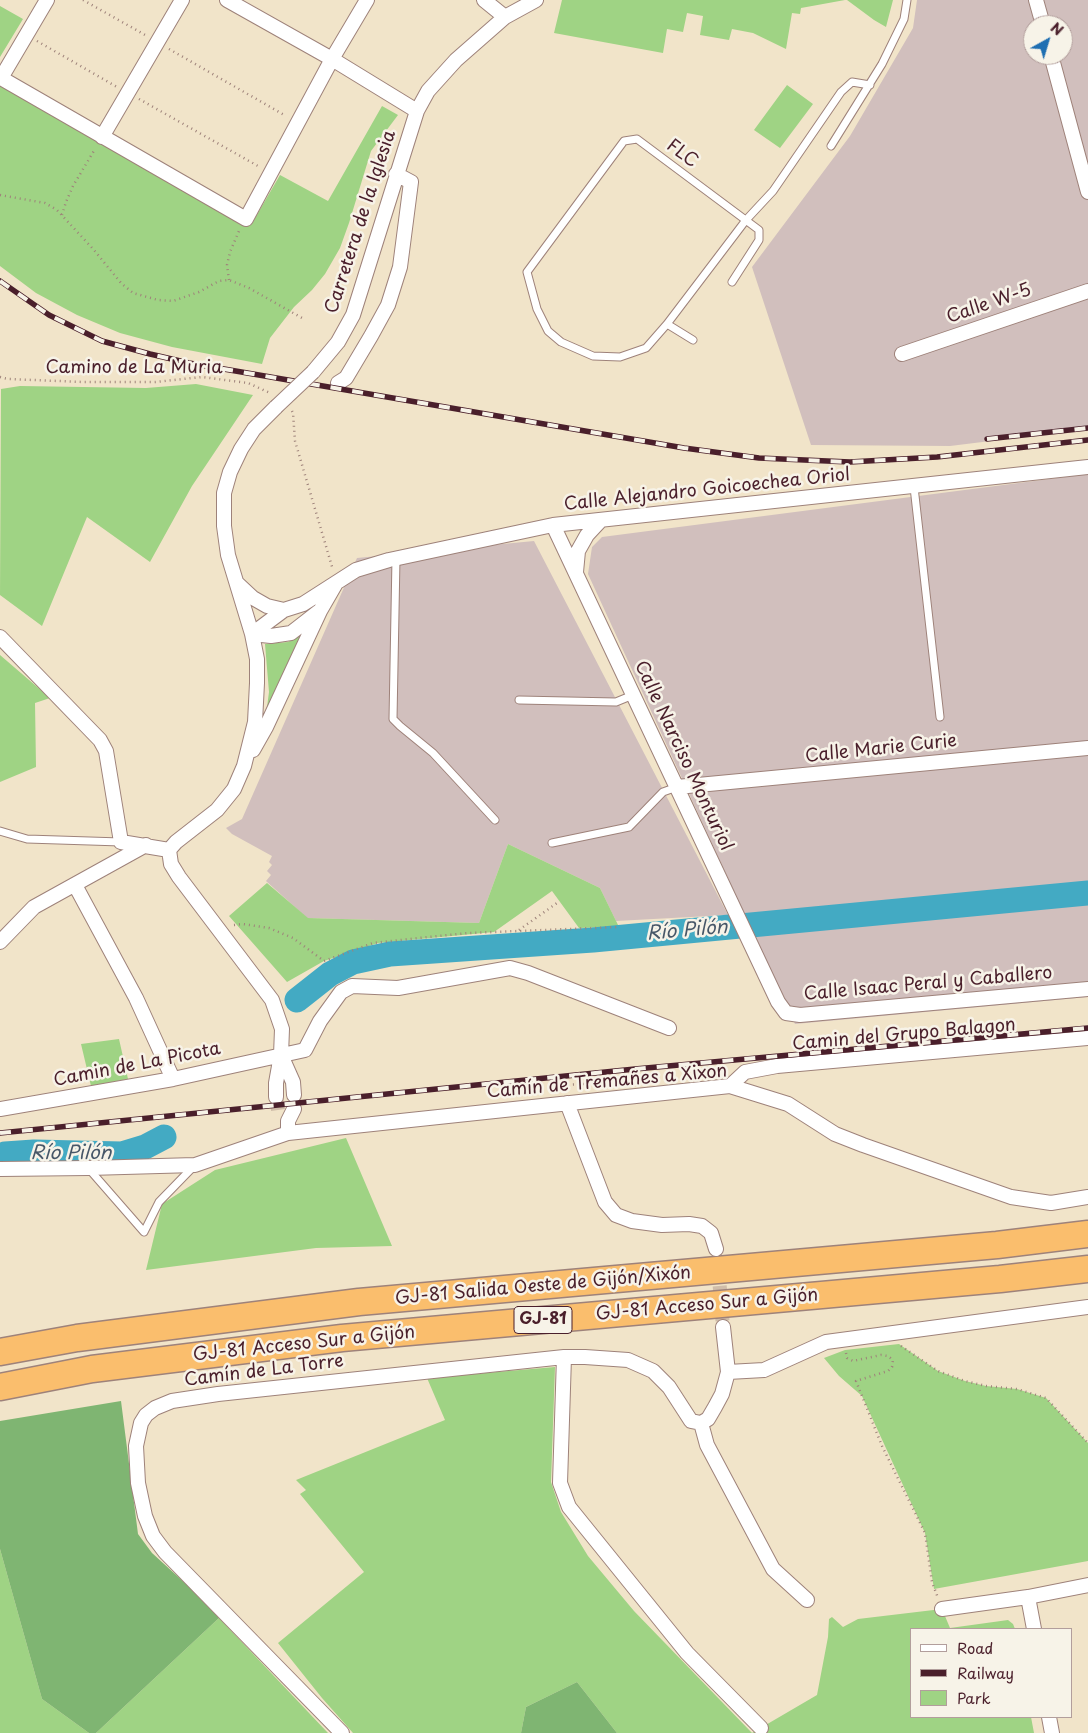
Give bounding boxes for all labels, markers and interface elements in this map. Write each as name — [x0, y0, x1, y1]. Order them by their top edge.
north arrow — [1023, 15, 1073, 65]
text: N — [1046, 17, 1068, 40]
street label: Carretera de la Iglesia — [321, 128, 401, 316]
street label: FLC — [662, 135, 702, 173]
street label: Calle W-5 — [944, 279, 1034, 329]
street label: Camino de La Muria — [45, 357, 223, 379]
street label: Calle Alejandro Goicoechea Oriol — [563, 464, 851, 516]
street label: Calle Narciso Monturiol — [629, 658, 737, 854]
street label: Calle Marie Curie — [804, 730, 958, 768]
water label: Río Pilón — [646, 916, 728, 946]
street label: Calle Isaac Peral y Caballero — [803, 962, 1053, 1006]
street label: Camin del Grupo Balagon — [791, 1014, 1017, 1056]
street label: Camin de La Picota — [52, 1038, 222, 1092]
street label: Camín de Tremañes a Xixon — [486, 1061, 728, 1103]
water label: Río Pilón — [31, 1143, 111, 1165]
street label: GJ-81 Salida Oeste de Gijón/Xixón — [394, 1262, 692, 1310]
street label: GJ-81 Acceso Sur a Gijón — [595, 1285, 819, 1325]
road number: GJ-81 — [514, 1306, 572, 1334]
street label: GJ-81 Acceso Sur a Gijón — [192, 1322, 416, 1366]
street label: Camín de La Torre — [183, 1350, 345, 1392]
legend — [910, 1628, 1073, 1718]
text: Road — [957, 1636, 993, 1659]
text: Railway — [957, 1661, 1014, 1684]
text: Park — [957, 1686, 991, 1709]

